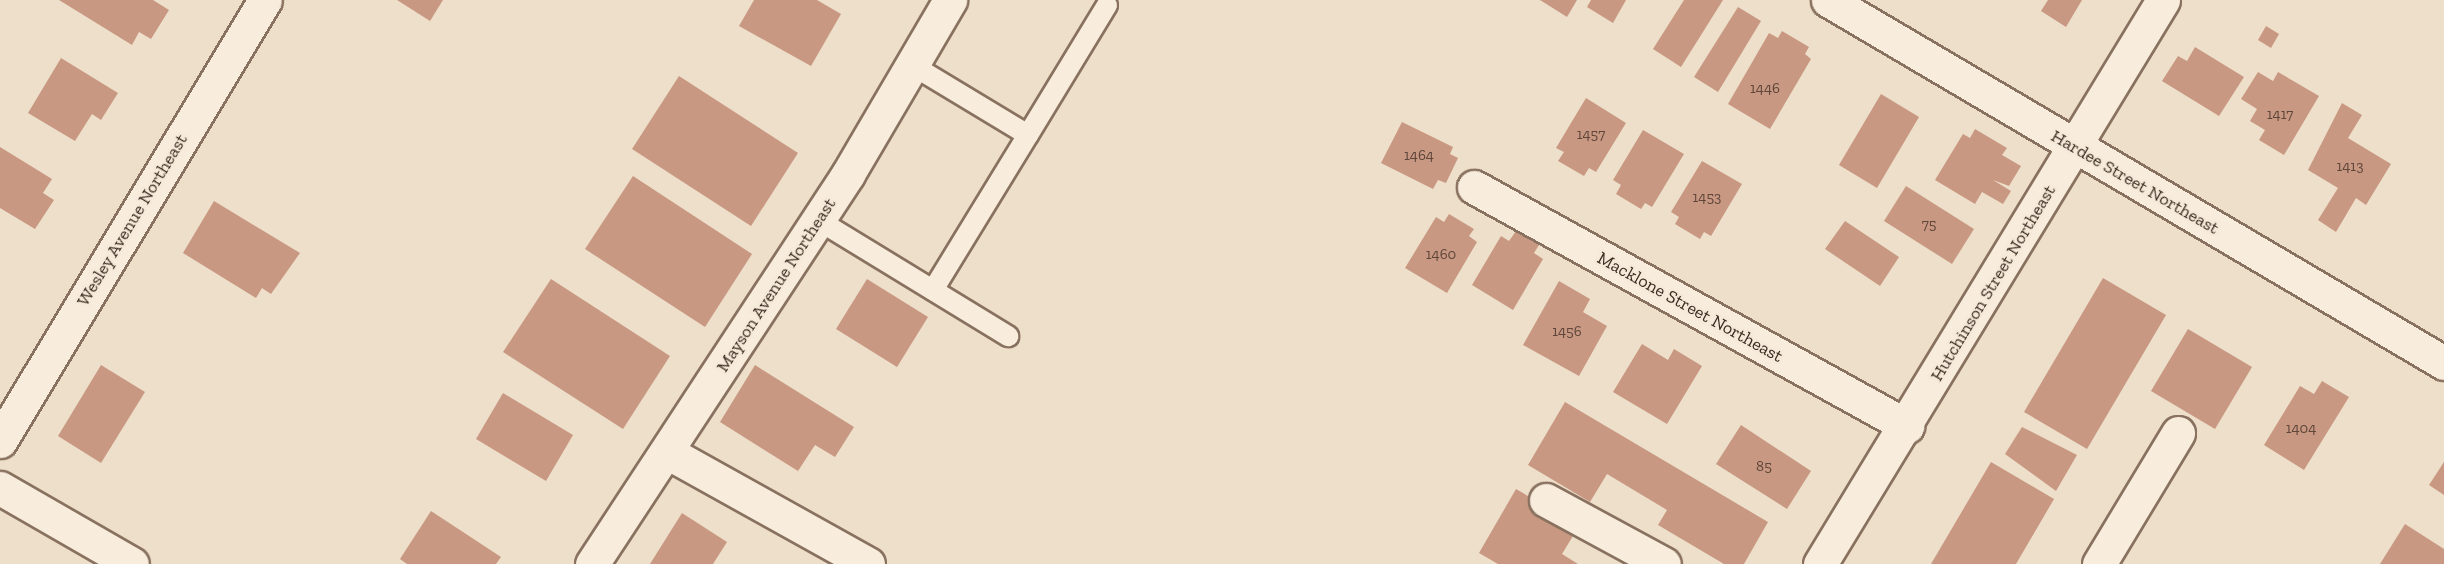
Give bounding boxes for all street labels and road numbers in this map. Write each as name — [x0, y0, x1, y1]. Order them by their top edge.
street label: Hardee Street Northeast — [2047, 125, 2223, 239]
street label: Wesley Avenue Northeast — [72, 130, 192, 310]
street label: Hutchinson Street Northeast — [1926, 181, 2060, 385]
street label: Mayson Avenue Northeast — [711, 194, 841, 376]
street label: Macklone Street Northeast — [1594, 247, 1786, 367]

